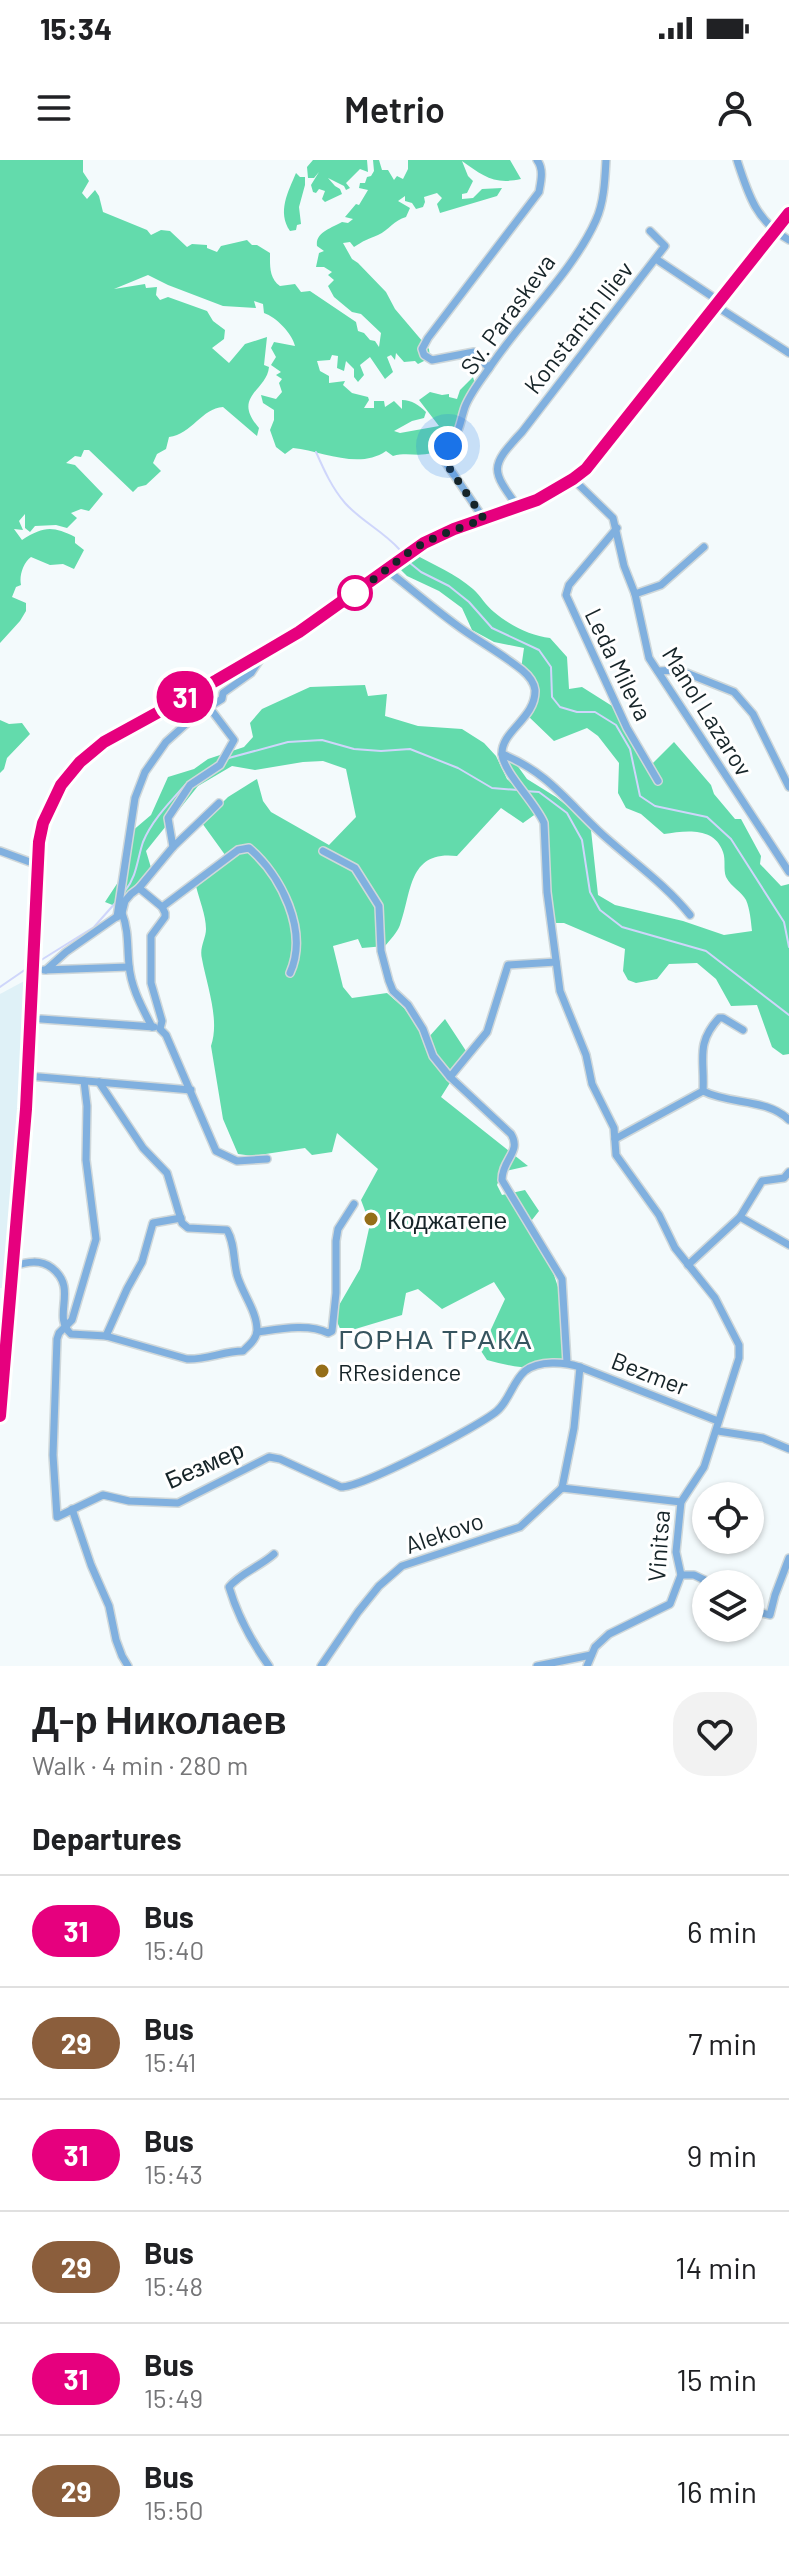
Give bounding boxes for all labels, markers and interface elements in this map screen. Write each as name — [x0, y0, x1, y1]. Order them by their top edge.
text: 15:34 — [40, 10, 112, 46]
icon: menu — [32, 86, 76, 130]
icon: person — [713, 86, 757, 130]
text: Metrio — [344, 87, 445, 130]
street label: Sv. Paraskeva — [453, 248, 561, 380]
street label: Konstantin Iliev — [517, 255, 639, 399]
your location — [428, 426, 468, 466]
unlabelled marker — [338, 576, 372, 610]
street label: Leda Mileva — [579, 603, 659, 725]
street label: Manol Lazarov — [657, 641, 759, 781]
line badge: 31 — [149, 671, 221, 723]
text: 31 — [173, 680, 197, 714]
place label: Коджатепе — [387, 1205, 507, 1234]
marker: Коджатепе — [362, 1210, 380, 1228]
district label: ГОРНА ТРАКА — [339, 1323, 533, 1354]
street label: Bezmer — [608, 1345, 693, 1401]
place label: RResidence — [338, 1357, 461, 1386]
marker: RResidence — [313, 1362, 331, 1380]
street label: Безмер — [160, 1434, 248, 1494]
map controls — [692, 1482, 764, 1642]
button: locate — [692, 1482, 764, 1554]
street label: Alekovo — [401, 1505, 487, 1559]
street label: Vinitsa — [641, 1509, 675, 1583]
button: layers — [692, 1570, 764, 1642]
button: heart — [673, 1692, 757, 1776]
text: Д-р Николаев — [32, 1696, 287, 1742]
text: Walk · 4 min · 280 m — [32, 1749, 248, 1780]
text: Departures — [32, 1820, 182, 1856]
text: Bus — [144, 1898, 194, 1934]
text: 6 min — [687, 1913, 757, 1949]
text: 31 — [64, 1914, 88, 1948]
text: 15:40 — [144, 1934, 204, 1965]
text: Bus — [144, 2010, 194, 2046]
text: 7 min — [688, 2025, 757, 2061]
text: 29 — [61, 2026, 91, 2060]
text: 15:41 — [144, 2046, 196, 2077]
text: Bus — [144, 2122, 194, 2158]
text: 9 min — [687, 2137, 757, 2173]
text: 31 — [64, 2138, 88, 2172]
text: 15:43 — [144, 2158, 203, 2189]
text: Bus — [144, 2234, 194, 2270]
text: 14 min — [675, 2249, 757, 2285]
text: 29 — [61, 2250, 91, 2284]
text: 15:48 — [144, 2270, 203, 2301]
text: Bus — [144, 2346, 194, 2382]
text: 15 min — [676, 2361, 757, 2397]
text: 31 — [64, 2362, 88, 2396]
text: 15:49 — [144, 2382, 203, 2413]
text: Bus — [144, 2458, 194, 2494]
text: 16 min — [676, 2473, 757, 2509]
text: 29 — [61, 2474, 91, 2508]
text: 15:50 — [144, 2494, 203, 2525]

